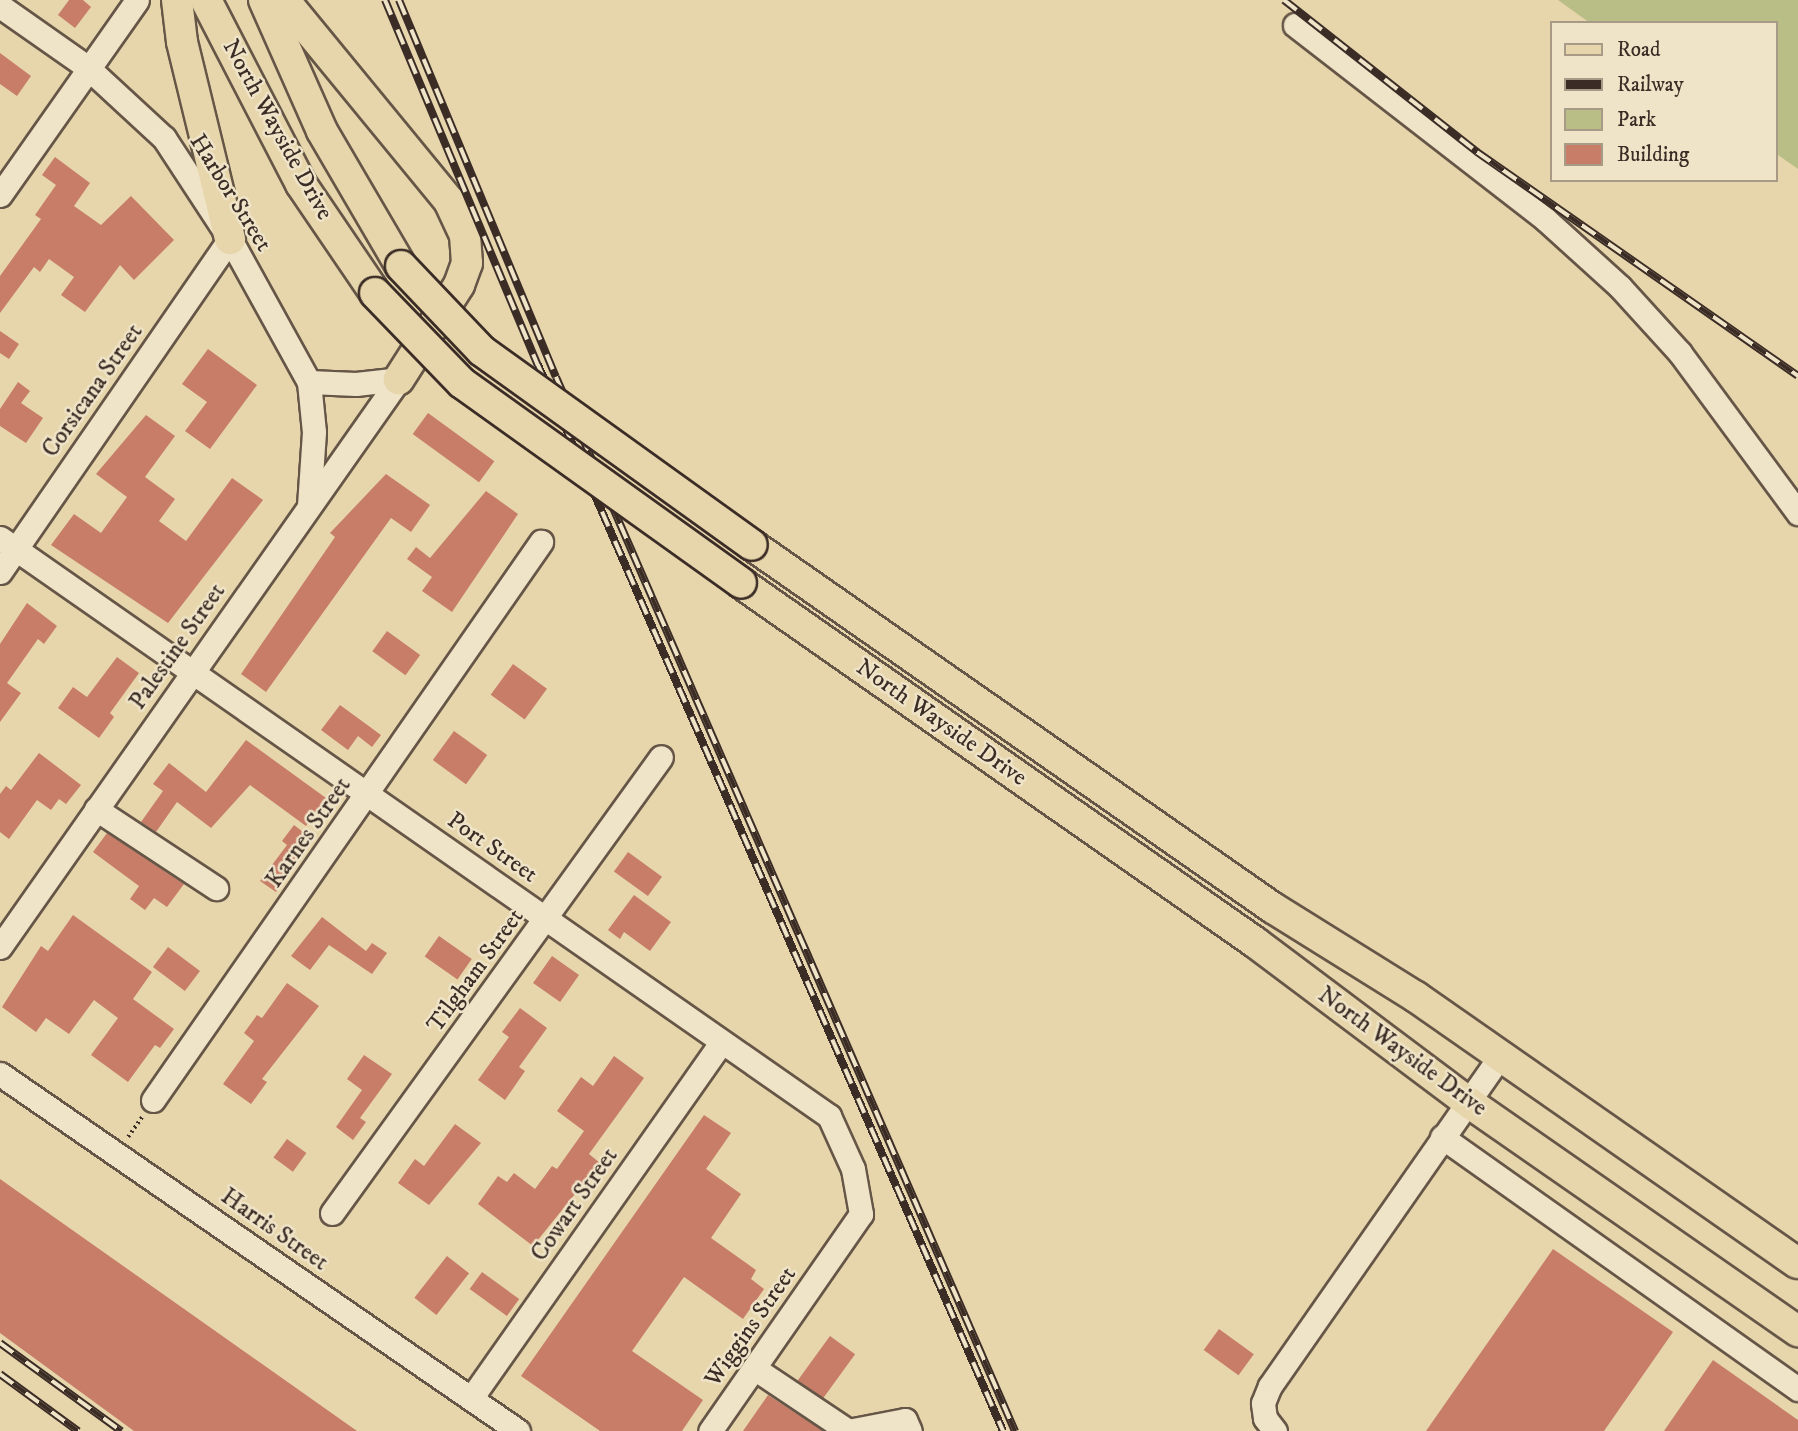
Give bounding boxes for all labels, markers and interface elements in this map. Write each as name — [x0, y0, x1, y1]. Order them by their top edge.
legend — [1549, 21, 1777, 182]
street label: North Wayside Drive — [215, 35, 339, 225]
text: Road — [1617, 37, 1661, 63]
text: Railway — [1617, 72, 1684, 98]
text: Park — [1617, 107, 1656, 133]
street label: Harbor Street — [183, 129, 277, 257]
text: Building — [1617, 142, 1689, 168]
street label: Corsicana Street — [37, 319, 149, 463]
street label: Palestine Street — [124, 578, 232, 716]
street label: North Wayside Drive — [850, 653, 1032, 793]
street label: Karnes Street — [260, 772, 358, 894]
street label: Port Street — [441, 806, 543, 890]
street label: Tilgham Street — [421, 904, 531, 1038]
street label: North Wayside Drive — [1312, 981, 1492, 1123]
street label: Cowart Street — [525, 1143, 625, 1267]
street label: Harris Street — [215, 1183, 333, 1277]
street label: Wiggins Street — [699, 1261, 803, 1393]

